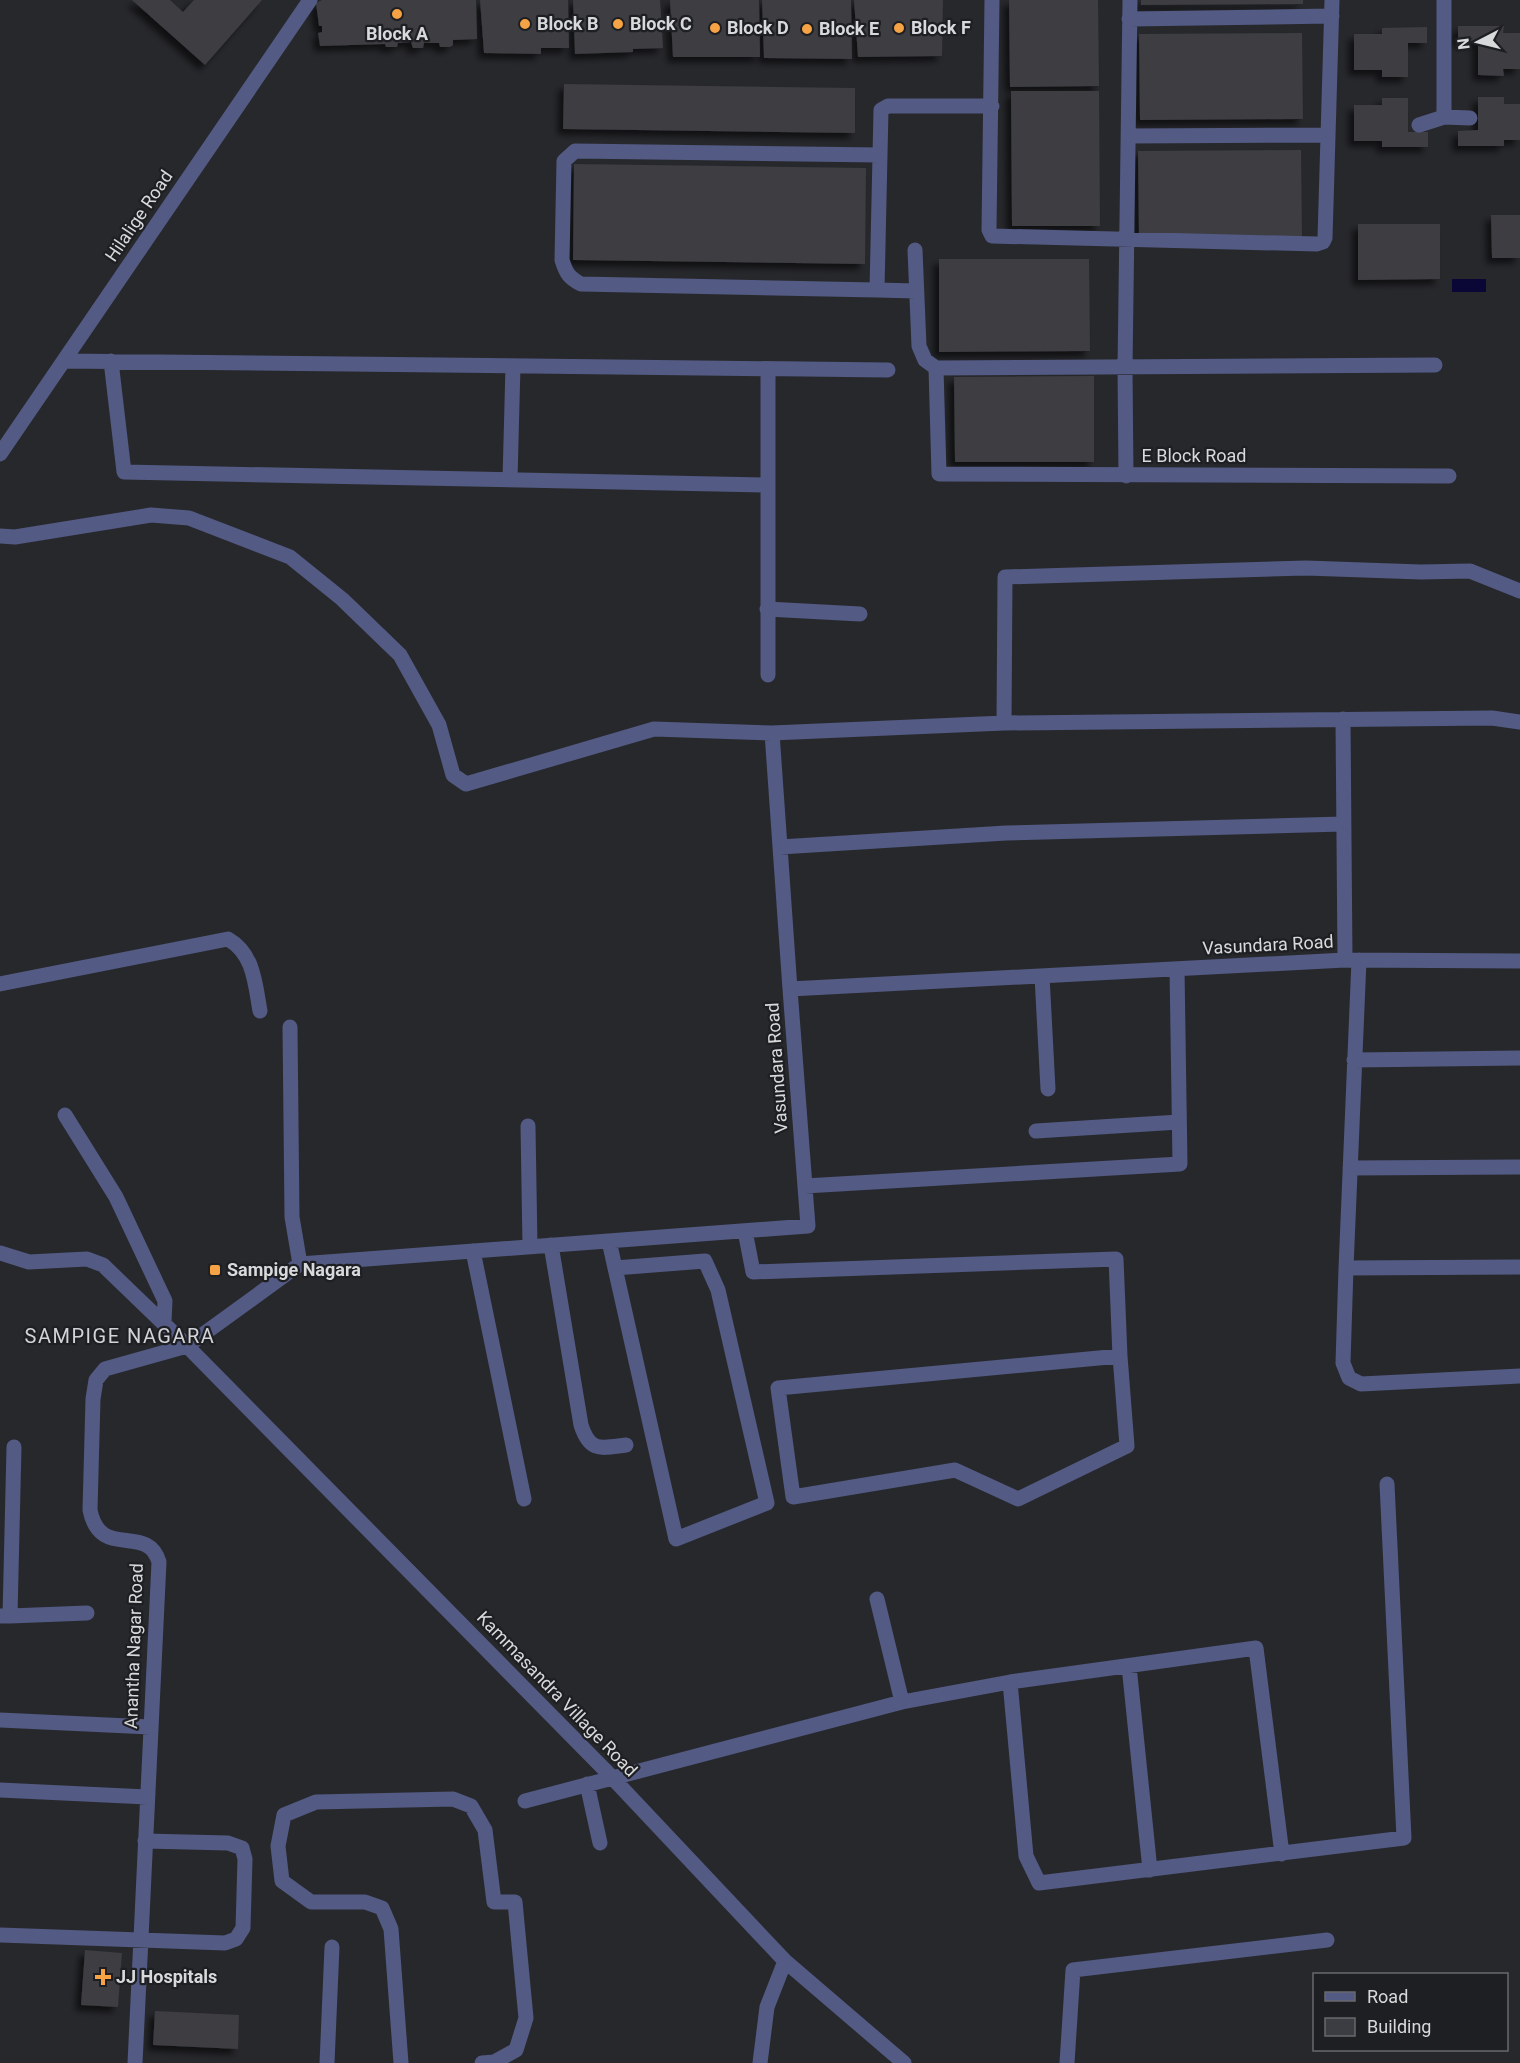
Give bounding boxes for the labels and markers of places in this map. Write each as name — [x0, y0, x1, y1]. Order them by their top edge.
marker: Block A — [390, 7, 404, 21]
place label: Block B — [537, 13, 598, 34]
place label: Block C — [630, 13, 692, 34]
marker: Block B — [518, 17, 532, 31]
marker: Block C — [611, 17, 625, 31]
place label: Block D — [727, 17, 789, 38]
place label: Block F — [911, 17, 971, 38]
place label: Block E — [819, 18, 879, 39]
marker: Block D — [708, 21, 722, 35]
marker: Block F — [892, 21, 906, 35]
marker: Block E — [800, 22, 814, 36]
place label: Block A — [366, 23, 429, 44]
place label: Sampige Nagara — [227, 1259, 361, 1280]
marker: Sampige Nagara — [208, 1263, 222, 1277]
place label: JJ Hospitals — [116, 1966, 217, 1987]
marker: JJ Hospitals — [94, 1968, 112, 1986]

